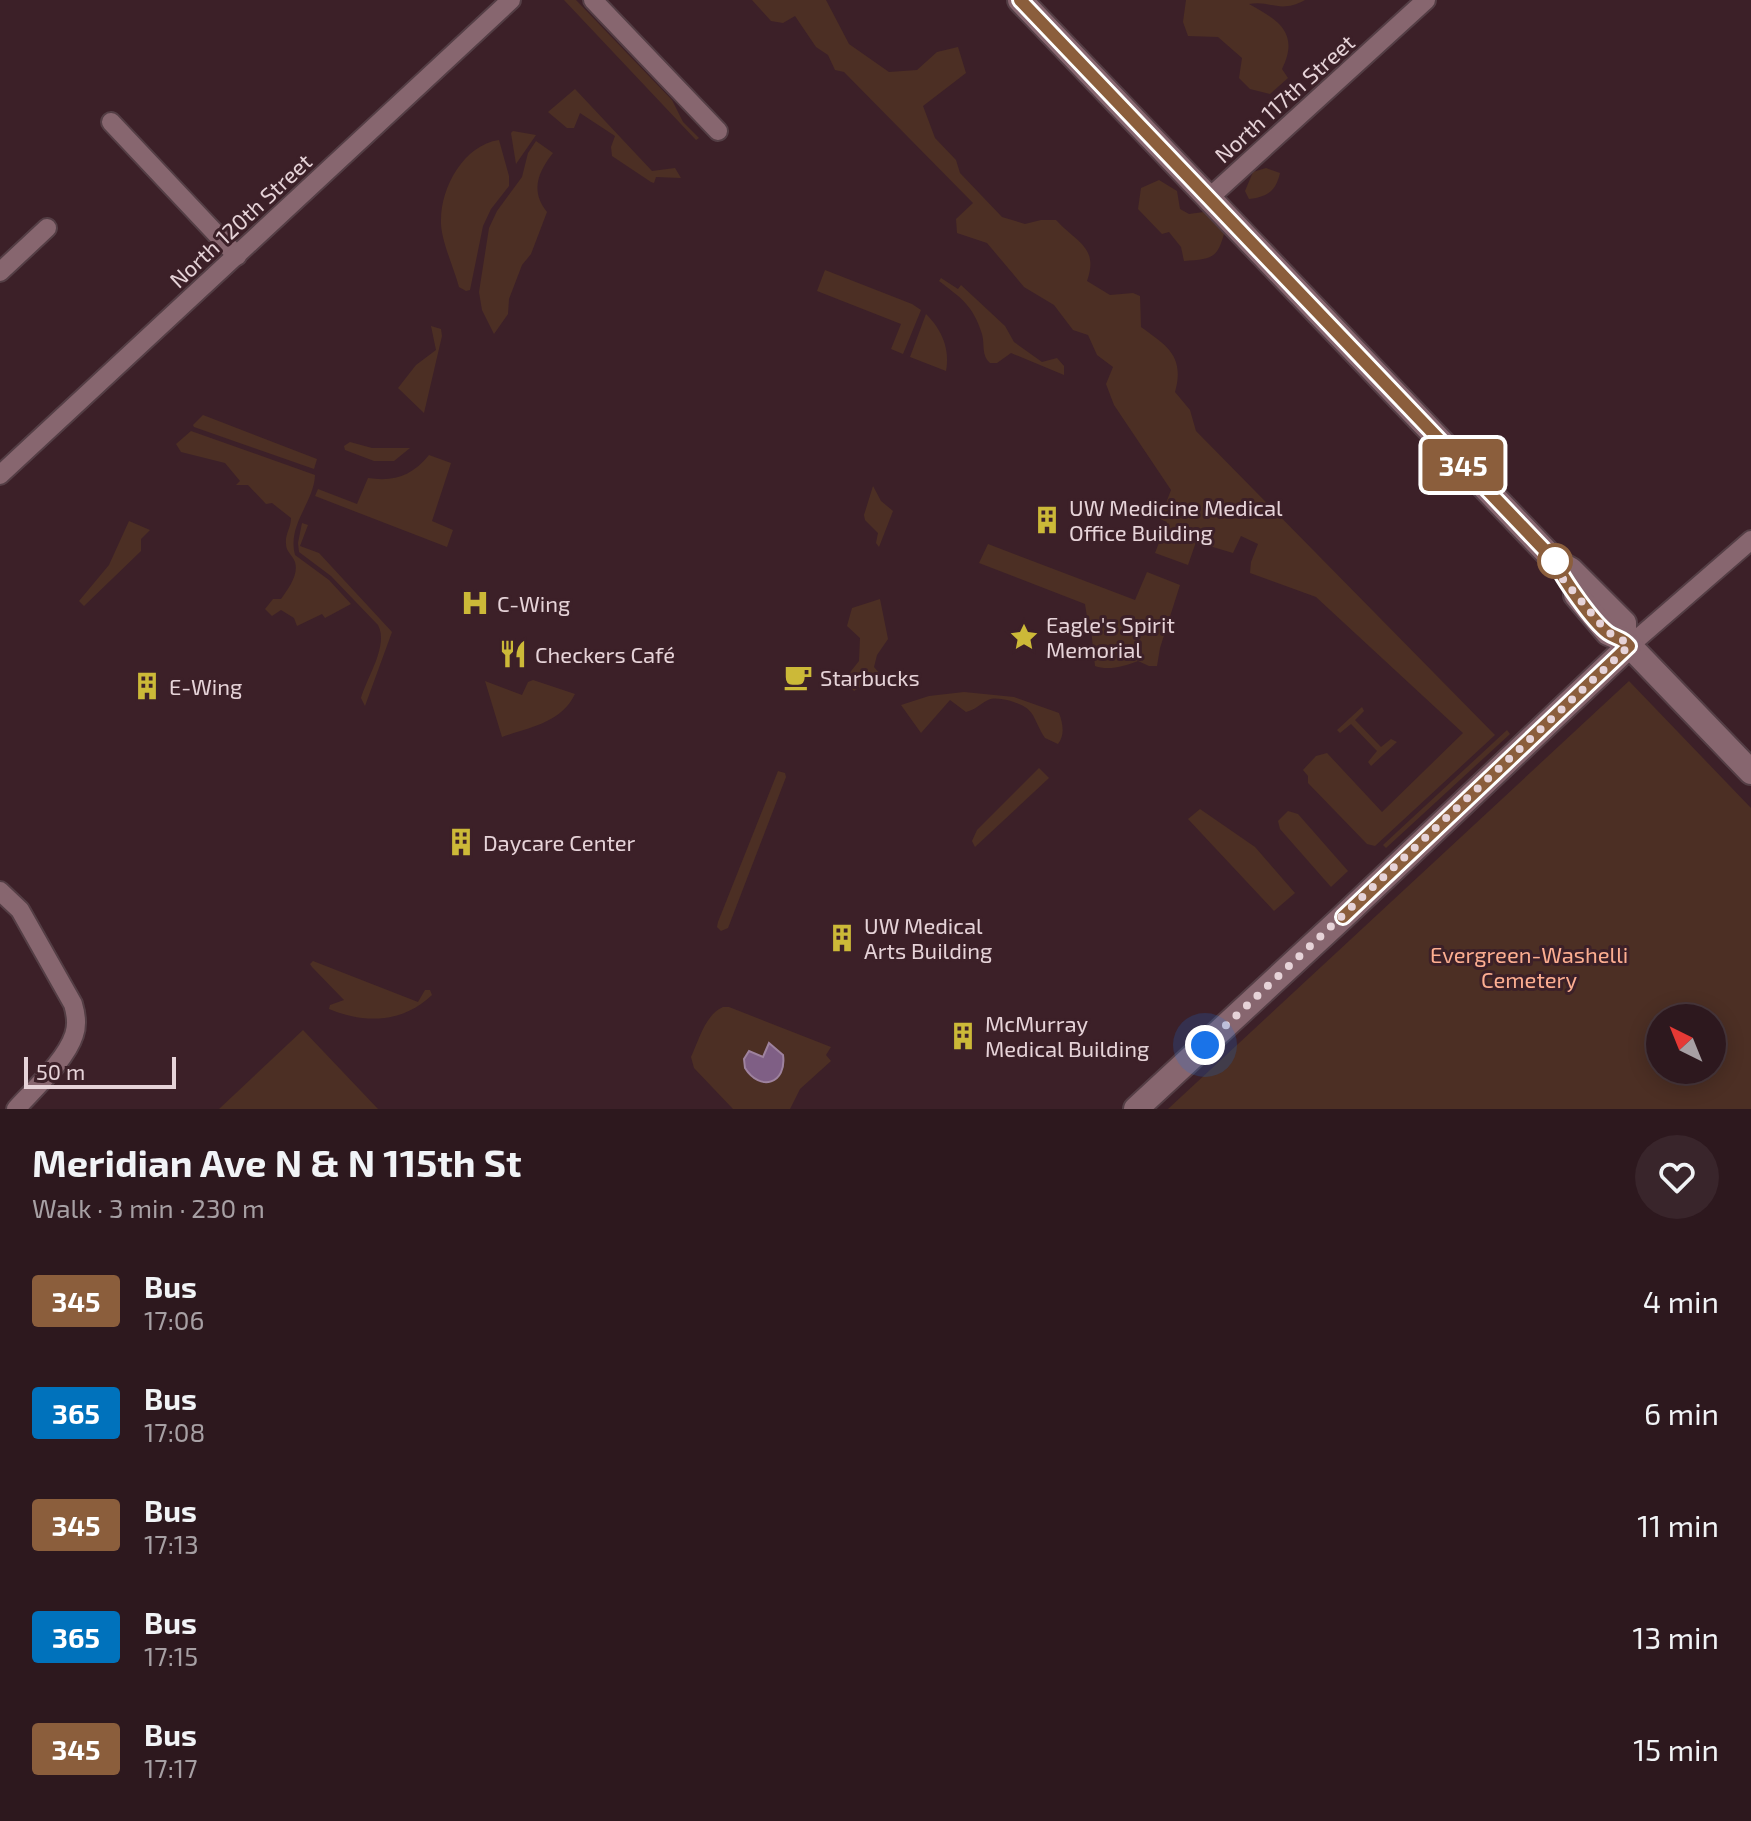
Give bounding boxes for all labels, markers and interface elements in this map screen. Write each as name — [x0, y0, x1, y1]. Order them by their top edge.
street label: North 117th Street — [1209, 28, 1359, 168]
street label: North 120th Street — [164, 148, 316, 292]
line badge: 345 — [1417, 439, 1509, 491]
text: 345 — [1438, 448, 1488, 482]
place label: UW Medicine Medical Office Building — [1069, 494, 1283, 545]
building icon: UW Medicine Medical Office Building — [1032, 505, 1062, 535]
unlabelled marker — [1538, 544, 1572, 578]
hospital icon: C-Wing — [460, 588, 490, 618]
place label: C-Wing — [497, 590, 570, 616]
place label: Eagle's Spirit Memorial — [1046, 611, 1175, 662]
place icon: Eagle's Spirit Memorial — [1009, 622, 1039, 652]
restaurant icon: Checkers Café — [498, 639, 528, 669]
place label: Checkers Café — [535, 641, 675, 667]
cafe icon: Starbucks — [783, 662, 813, 692]
place label: Starbucks — [820, 664, 920, 690]
building icon: E-Wing — [132, 671, 162, 701]
place label: E-Wing — [169, 673, 242, 699]
building icon: Daycare Center — [446, 827, 476, 857]
place label: Daycare Center — [483, 829, 636, 855]
place label: UW Medical Arts Building — [864, 912, 992, 963]
building icon: UW Medical Arts Building — [827, 923, 857, 953]
park label: Evergreen-Washelli Cemetery — [1430, 941, 1628, 992]
north arrow — [1646, 1004, 1726, 1084]
map controls — [1646, 1004, 1726, 1084]
place label: McMurray Medical Building — [985, 1010, 1149, 1061]
building icon: McMurray Medical Building — [948, 1021, 978, 1051]
your location — [1185, 1025, 1225, 1065]
scale bar — [24, 1053, 176, 1089]
text: 50 m — [36, 1058, 85, 1084]
button: heart — [1635, 1135, 1719, 1219]
text: Meridian Ave N & N 115th St — [32, 1139, 522, 1185]
text: Walk · 3 min · 230 m — [32, 1192, 265, 1223]
text: Bus — [144, 1268, 197, 1304]
text: 4 min — [1643, 1283, 1719, 1319]
text: 345 — [51, 1284, 101, 1318]
text: 17:06 — [144, 1304, 204, 1335]
text: Bus — [144, 1380, 197, 1416]
text: 6 min — [1644, 1395, 1719, 1431]
text: 365 — [52, 1396, 100, 1430]
text: 17:08 — [144, 1416, 205, 1447]
text: Bus — [144, 1492, 197, 1528]
text: 11 min — [1637, 1507, 1719, 1543]
text: 345 — [51, 1508, 101, 1542]
text: 17:13 — [144, 1528, 199, 1559]
text: Bus — [144, 1604, 197, 1640]
text: 13 min — [1633, 1619, 1719, 1655]
text: 365 — [52, 1620, 100, 1654]
text: 17:15 — [144, 1640, 198, 1671]
text: Bus — [144, 1716, 197, 1752]
text: 15 min — [1633, 1731, 1719, 1767]
text: 345 — [51, 1732, 101, 1766]
text: 17:17 — [144, 1752, 197, 1783]

